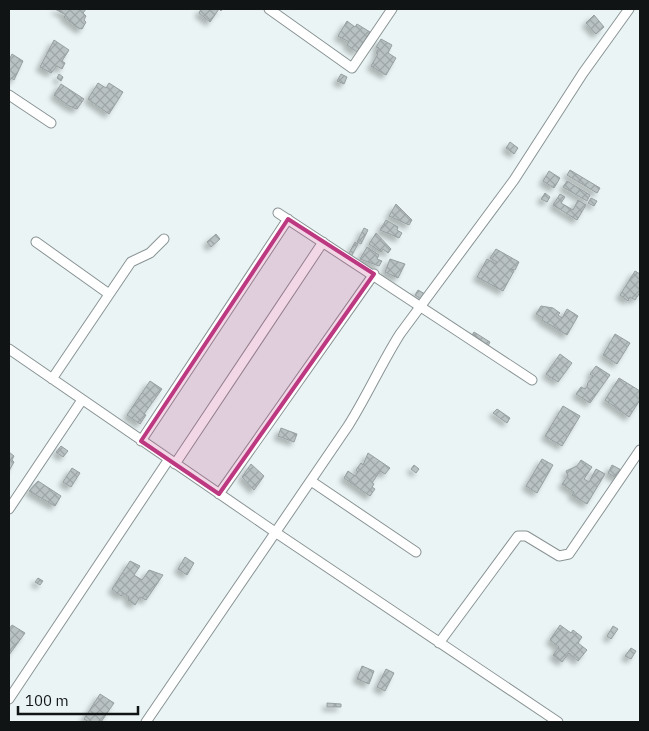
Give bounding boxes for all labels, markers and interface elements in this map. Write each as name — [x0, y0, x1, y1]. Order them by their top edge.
scale bar — [18, 684, 138, 716]
text: 100 m — [25, 691, 69, 710]

